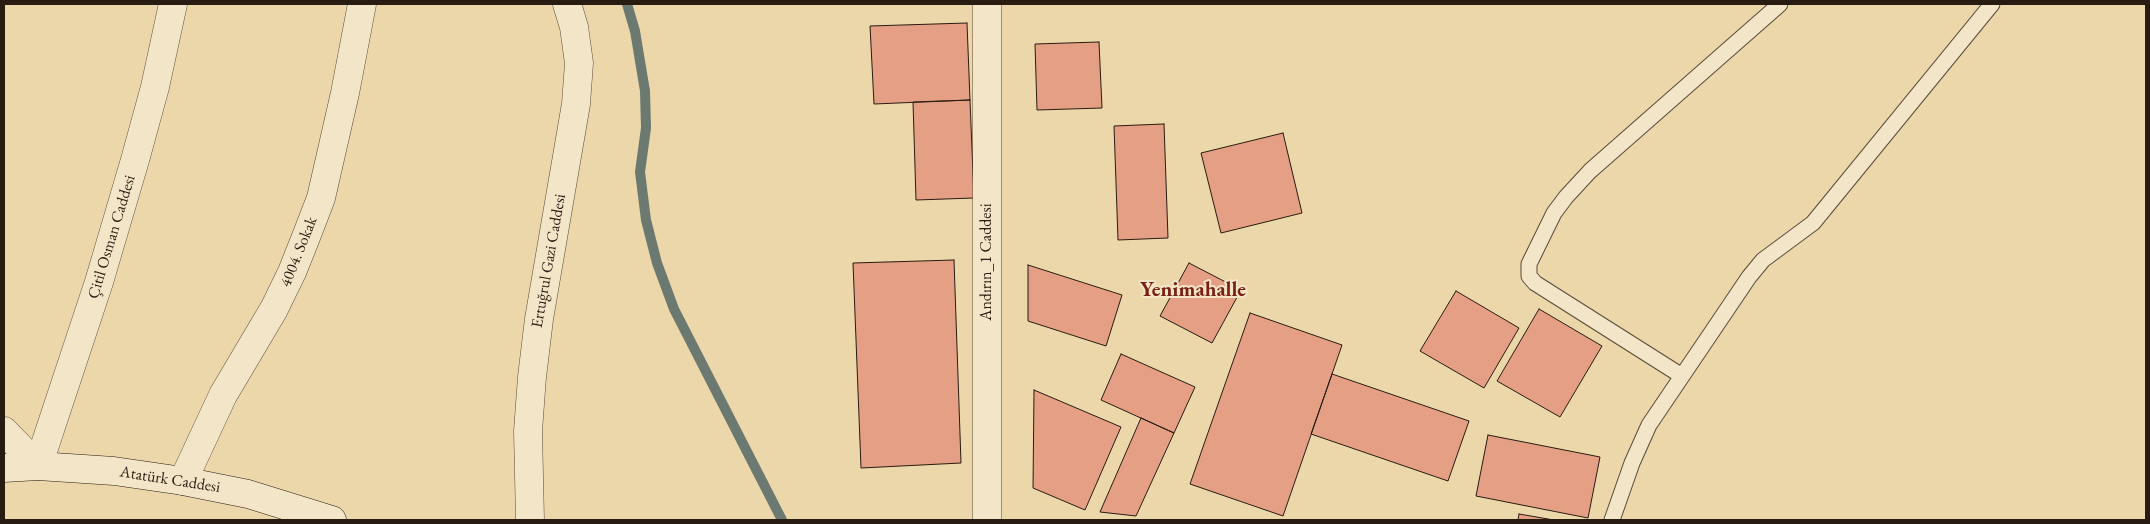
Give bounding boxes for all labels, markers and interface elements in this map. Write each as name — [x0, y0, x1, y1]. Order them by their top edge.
street label: Çitil Osman Caddesi — [84, 173, 140, 301]
street label: Ertuğrul Gazi Caddesi — [528, 192, 570, 330]
street label: Andırın_1 Caddesi — [977, 203, 997, 321]
street label: 4004. Sokak — [276, 214, 322, 290]
district label: Yenimahalle — [1140, 277, 1246, 303]
street label: Atatürk Caddesi — [118, 463, 222, 497]

